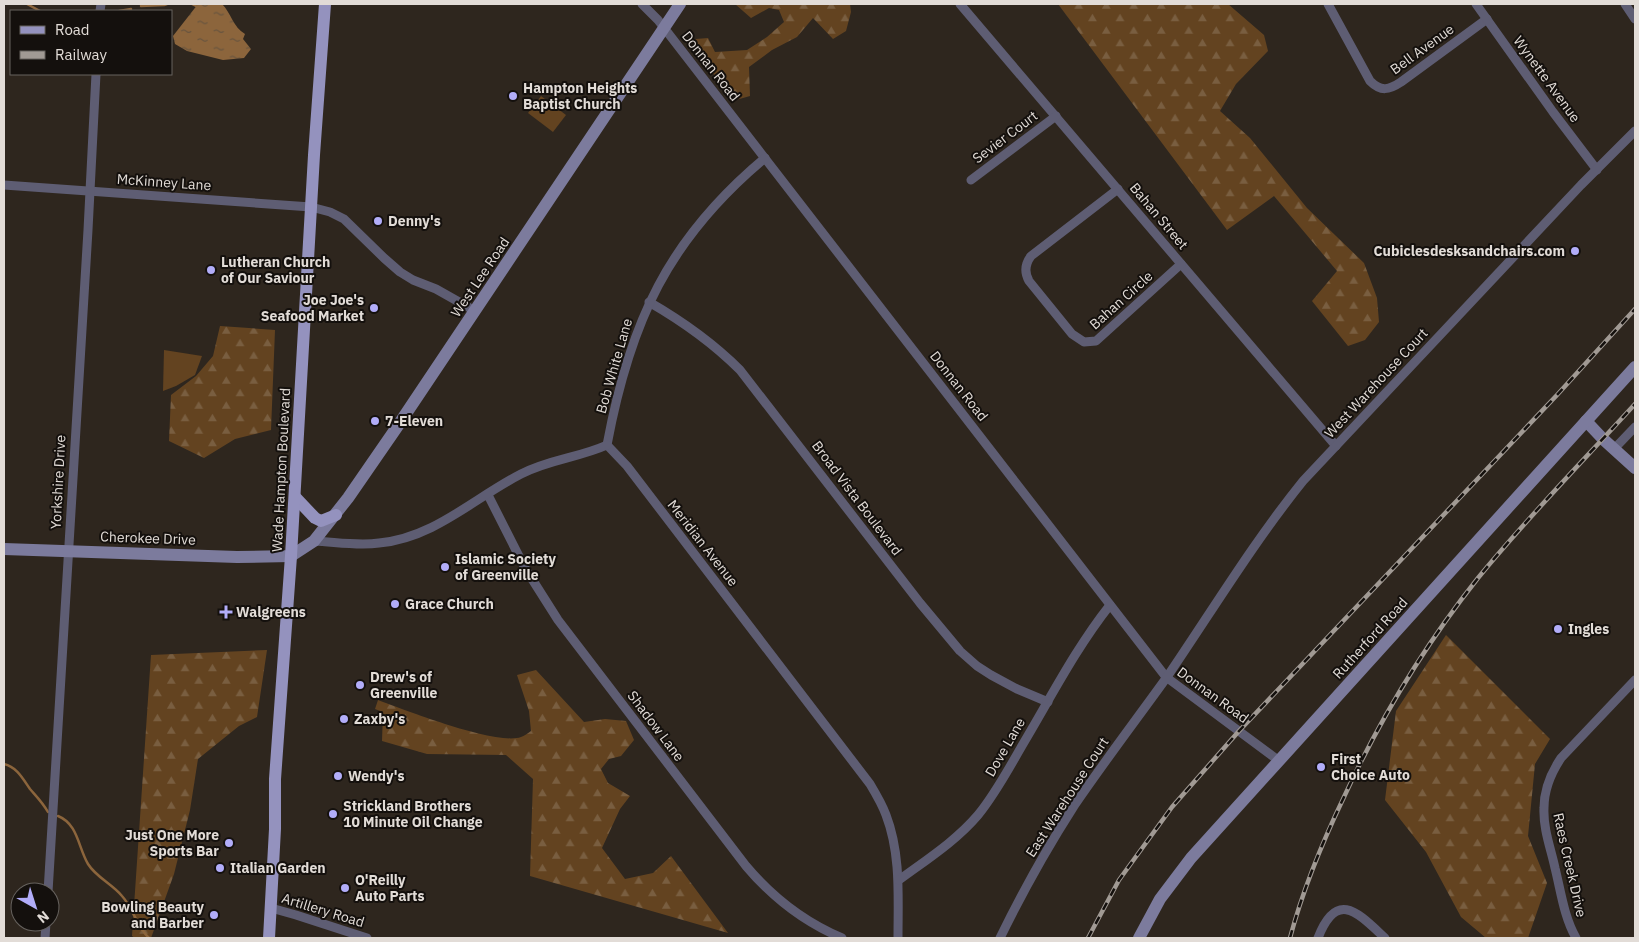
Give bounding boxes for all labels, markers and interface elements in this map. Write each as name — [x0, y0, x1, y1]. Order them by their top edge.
legend — [10, 10, 172, 75]
text: Road — [55, 20, 90, 39]
street label: Bell Avenue — [1387, 20, 1458, 78]
street label: Donnan Road — [678, 27, 744, 105]
street label: Wynette Avenue — [1510, 32, 1585, 126]
text: Railway — [55, 45, 108, 64]
place label: Hampton Heights Baptist Church — [523, 79, 637, 113]
marker: Hampton Heights Baptist Church — [507, 90, 519, 102]
street label: Sevier Court — [969, 107, 1041, 167]
street label: McKinney Lane — [116, 170, 212, 194]
street label: Bahan Street — [1126, 179, 1192, 253]
place label: Denny's — [388, 212, 441, 230]
marker: Denny's — [372, 215, 384, 227]
street label: West Lee Road — [447, 234, 513, 320]
place label: Cubiclesdesksandchairs.com — [1374, 242, 1565, 260]
marker: Cubiclesdesksandchairs.com — [1569, 245, 1581, 257]
place label: Lutheran Church of Our Saviour — [221, 253, 330, 287]
marker: Lutheran Church of Our Saviour — [205, 264, 217, 276]
street label: Bahan Circle — [1086, 267, 1157, 333]
place label: Joe Joe's Seafood Market — [261, 291, 364, 325]
marker: Joe Joe's Seafood Market — [368, 302, 380, 314]
street label: Bob White Lane — [592, 316, 636, 416]
street label: West Warehouse Court — [1320, 324, 1432, 442]
street label: Donnan Road — [926, 347, 992, 425]
street label: Wade Hampton Boulevard — [268, 388, 294, 552]
place label: 7-Eleven — [385, 412, 443, 430]
marker: 7-Eleven — [369, 415, 381, 427]
street label: Yorkshire Drive — [47, 434, 69, 530]
street label: Broad Vista Boulevard — [808, 437, 906, 559]
street label: Meridian Avenue — [664, 496, 743, 590]
street label: Cherokee Drive — [100, 527, 196, 549]
place label: Islamic Society of Greenville — [455, 550, 556, 584]
marker: Islamic Society of Greenville — [439, 561, 451, 573]
street label: Rutherford Road — [1329, 593, 1411, 683]
place label: Grace Church — [405, 595, 494, 613]
marker: Grace Church — [389, 598, 401, 610]
place label: Walgreens — [236, 603, 306, 621]
marker: Walgreens — [220, 606, 232, 618]
place label: Ingles — [1568, 620, 1609, 638]
marker: Ingles — [1552, 623, 1564, 635]
street label: Donnan Road — [1174, 663, 1252, 727]
place label: Drew's of Greenville — [370, 668, 438, 702]
marker: Drew's of Greenville — [354, 679, 366, 691]
street label: Shadow Lane — [624, 687, 689, 765]
place label: Zaxby's — [354, 710, 405, 728]
marker: Zaxby's — [338, 713, 350, 725]
street label: Dove Lane — [981, 714, 1029, 780]
street label: East Warehouse Court — [1022, 734, 1113, 860]
place label: First Choice Auto — [1331, 750, 1410, 784]
marker: First Choice Auto — [1315, 761, 1327, 773]
place label: Wendy's — [348, 767, 405, 785]
marker: Wendy's — [332, 770, 344, 782]
place label: Strickland Brothers 10 Minute Oil Change — [343, 797, 483, 831]
marker: Strickland Brothers 10 Minute Oil Change — [327, 808, 339, 820]
street label: Raes Creek Drive — [1549, 811, 1591, 919]
place label: Just One More Sports Bar — [125, 826, 219, 860]
marker: Just One More Sports Bar — [223, 837, 235, 849]
place label: Italian Garden — [230, 859, 326, 877]
marker: Italian Garden — [214, 862, 226, 874]
place label: O'Reilly Auto Parts — [355, 871, 425, 905]
north arrow — [10, 882, 60, 932]
marker: O'Reilly Auto Parts — [339, 882, 351, 894]
street label: Artillery Road — [279, 889, 367, 931]
place label: Bowling Beauty and Barber — [101, 898, 205, 932]
text: N — [34, 907, 53, 927]
marker: Bowling Beauty and Barber — [208, 909, 220, 921]

